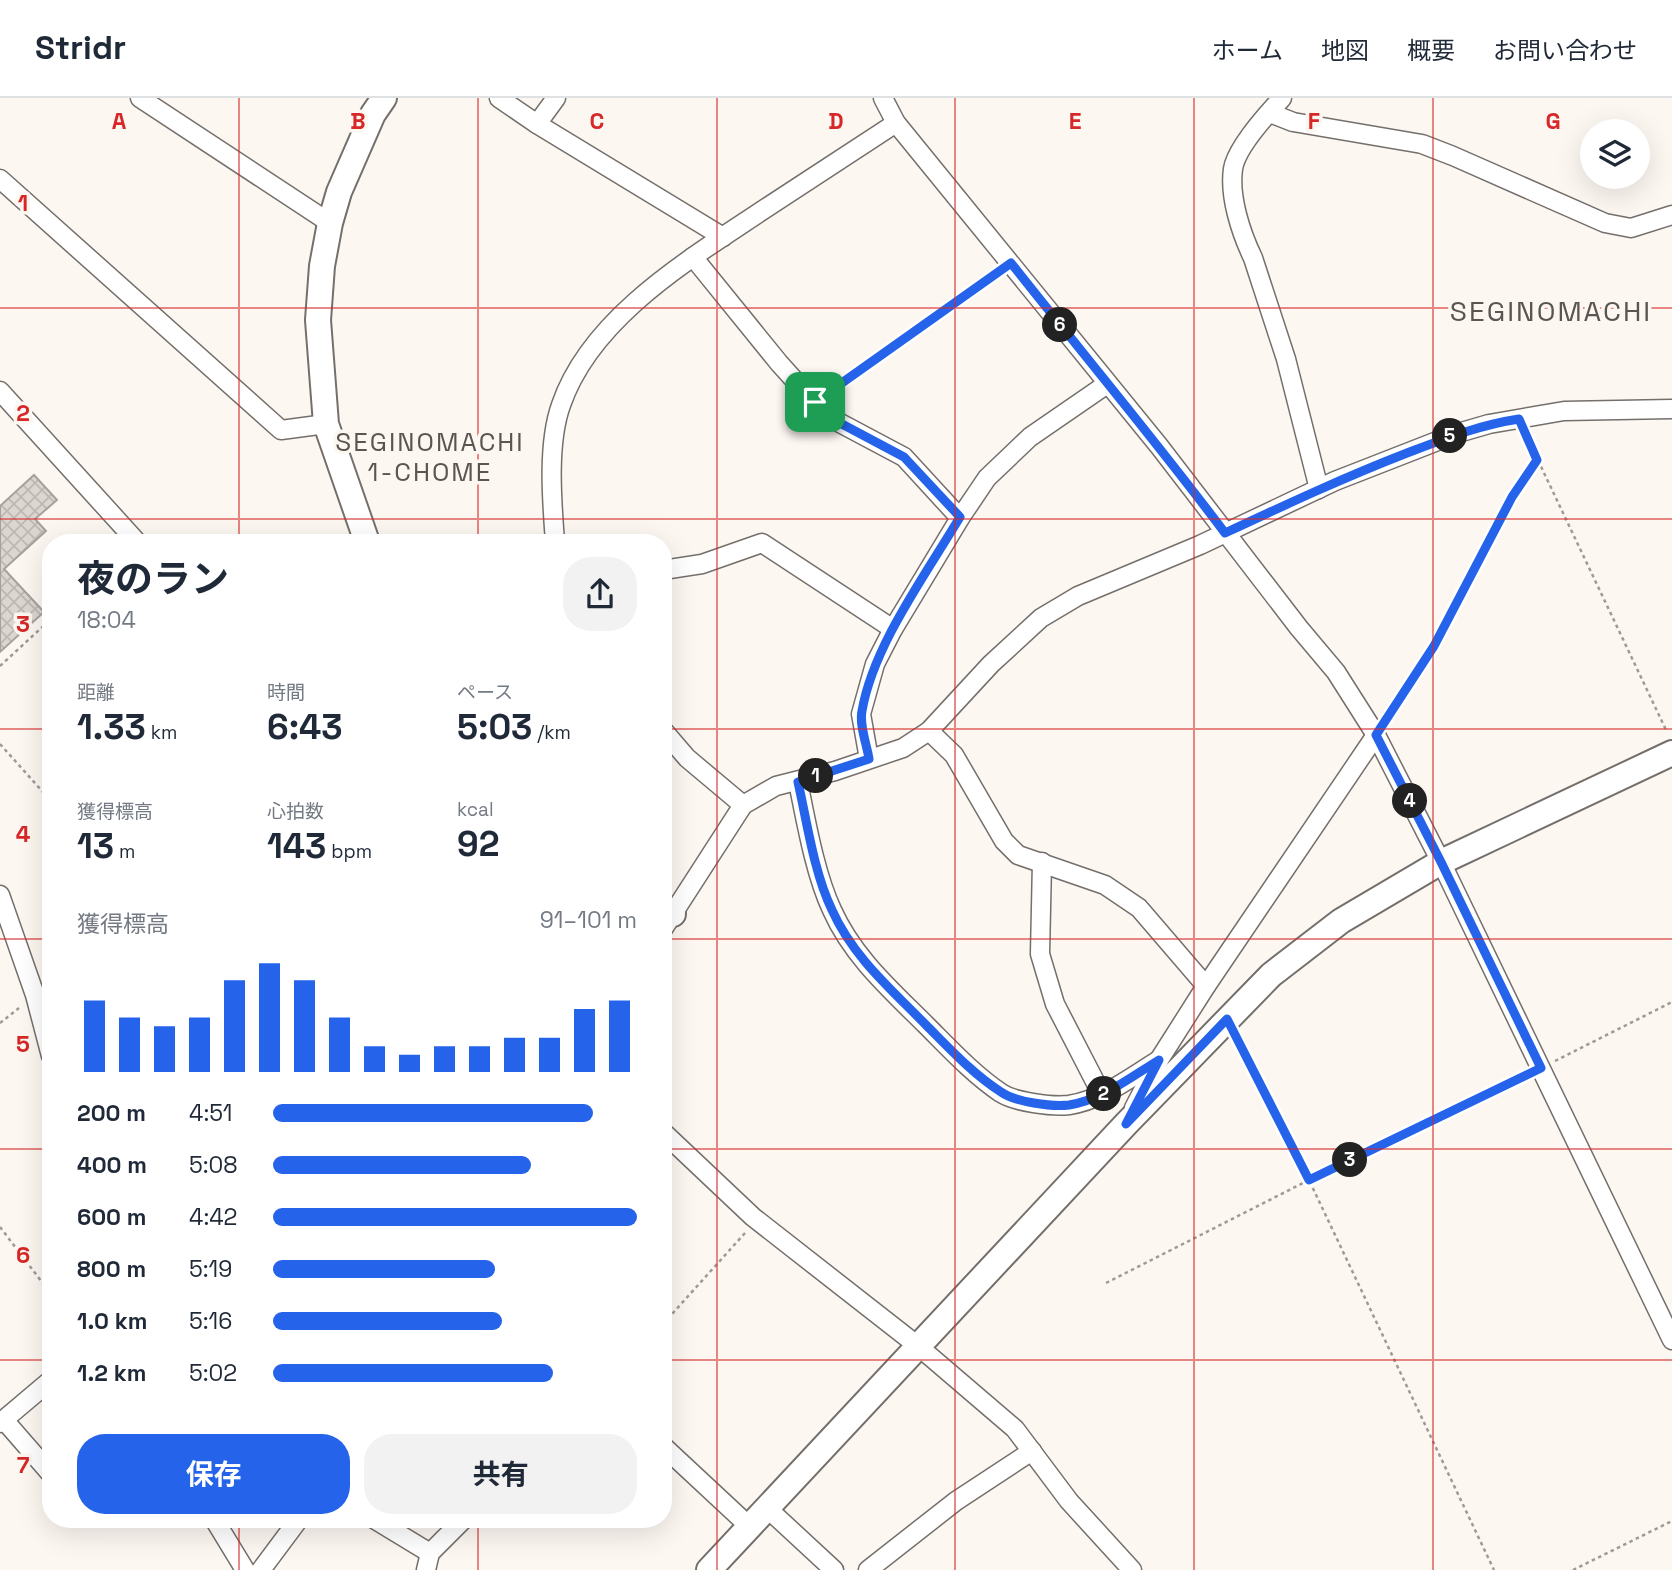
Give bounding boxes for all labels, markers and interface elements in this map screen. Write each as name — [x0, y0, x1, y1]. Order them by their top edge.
text: Stridr — [35, 27, 126, 69]
text: ホーム — [1212, 35, 1283, 66]
text: 地図 — [1321, 35, 1369, 66]
text: 概要 — [1407, 35, 1455, 66]
text: お問い合わせ — [1493, 35, 1637, 66]
text: A — [112, 106, 127, 136]
text: B — [350, 106, 366, 136]
text: C — [590, 106, 604, 136]
text: D — [828, 106, 844, 136]
text: E — [1069, 106, 1081, 136]
text: F — [1308, 106, 1320, 136]
text: G — [1545, 106, 1561, 136]
map controls — [1580, 119, 1650, 189]
button: layers — [1580, 119, 1650, 189]
text: 1 — [18, 188, 28, 218]
district label: SEGINOMACHI — [1450, 293, 1652, 329]
pin: 6 — [1042, 308, 1078, 342]
text: 6 — [1054, 312, 1065, 337]
pin — [785, 372, 845, 432]
icon: arrive — [796, 383, 834, 421]
text: 2 — [16, 398, 30, 428]
pin: 5 — [1432, 418, 1468, 454]
text: 5 — [1444, 423, 1455, 448]
district label: SEGINOMACHI 1-CHOME — [335, 425, 525, 489]
text: 夜のラン — [77, 555, 229, 603]
button: share — [563, 557, 637, 631]
text: 18:04 — [77, 605, 136, 635]
text: 3 — [16, 609, 30, 639]
text: 距離 — [77, 680, 115, 705]
text: 時間 — [267, 680, 305, 705]
text: ペース — [457, 680, 513, 705]
text: 1.33 — [77, 705, 146, 749]
text: 6:43 — [267, 705, 343, 749]
text: 5:03 — [457, 705, 532, 749]
text: km — [146, 720, 177, 745]
text: /km — [532, 720, 571, 745]
pin: 1 — [798, 758, 834, 794]
text: 1 — [811, 763, 820, 788]
pin: 4 — [1392, 784, 1428, 818]
text: 4 — [1403, 788, 1416, 813]
text: kcal — [457, 797, 494, 822]
text: 獲得標高 — [77, 799, 153, 824]
text: 心拍数 — [267, 799, 324, 824]
text: 4 — [16, 819, 31, 849]
text: 92 — [457, 822, 499, 866]
text: 13 — [77, 824, 114, 868]
text: 143 — [267, 824, 326, 868]
text: m — [114, 839, 135, 864]
text: bpm — [326, 839, 372, 864]
text: 91–101 m — [540, 905, 637, 935]
text: 獲得標高 — [77, 909, 169, 939]
text: 5 — [16, 1029, 30, 1059]
pin: 2 — [1086, 1076, 1122, 1112]
text: 2 — [1098, 1081, 1109, 1106]
text: 200 m — [77, 1098, 146, 1128]
text: 4:51 — [189, 1098, 232, 1128]
pin: 3 — [1332, 1142, 1368, 1178]
text: 3 — [1344, 1147, 1355, 1172]
text: 400 m — [77, 1150, 147, 1180]
text: 5:08 — [189, 1150, 238, 1180]
text: 600 m — [77, 1202, 147, 1232]
text: 4:42 — [189, 1202, 237, 1232]
text: 6 — [16, 1240, 30, 1270]
text: 800 m — [77, 1254, 146, 1284]
text: 5:19 — [189, 1254, 232, 1284]
text: 1.0 km — [77, 1306, 147, 1336]
text: 5:16 — [189, 1306, 232, 1336]
text: 1.2 km — [77, 1358, 146, 1388]
text: 5:02 — [189, 1358, 237, 1388]
button: 保存 — [77, 1434, 350, 1514]
button: 共有 — [364, 1434, 637, 1514]
text: 7 — [17, 1450, 30, 1480]

